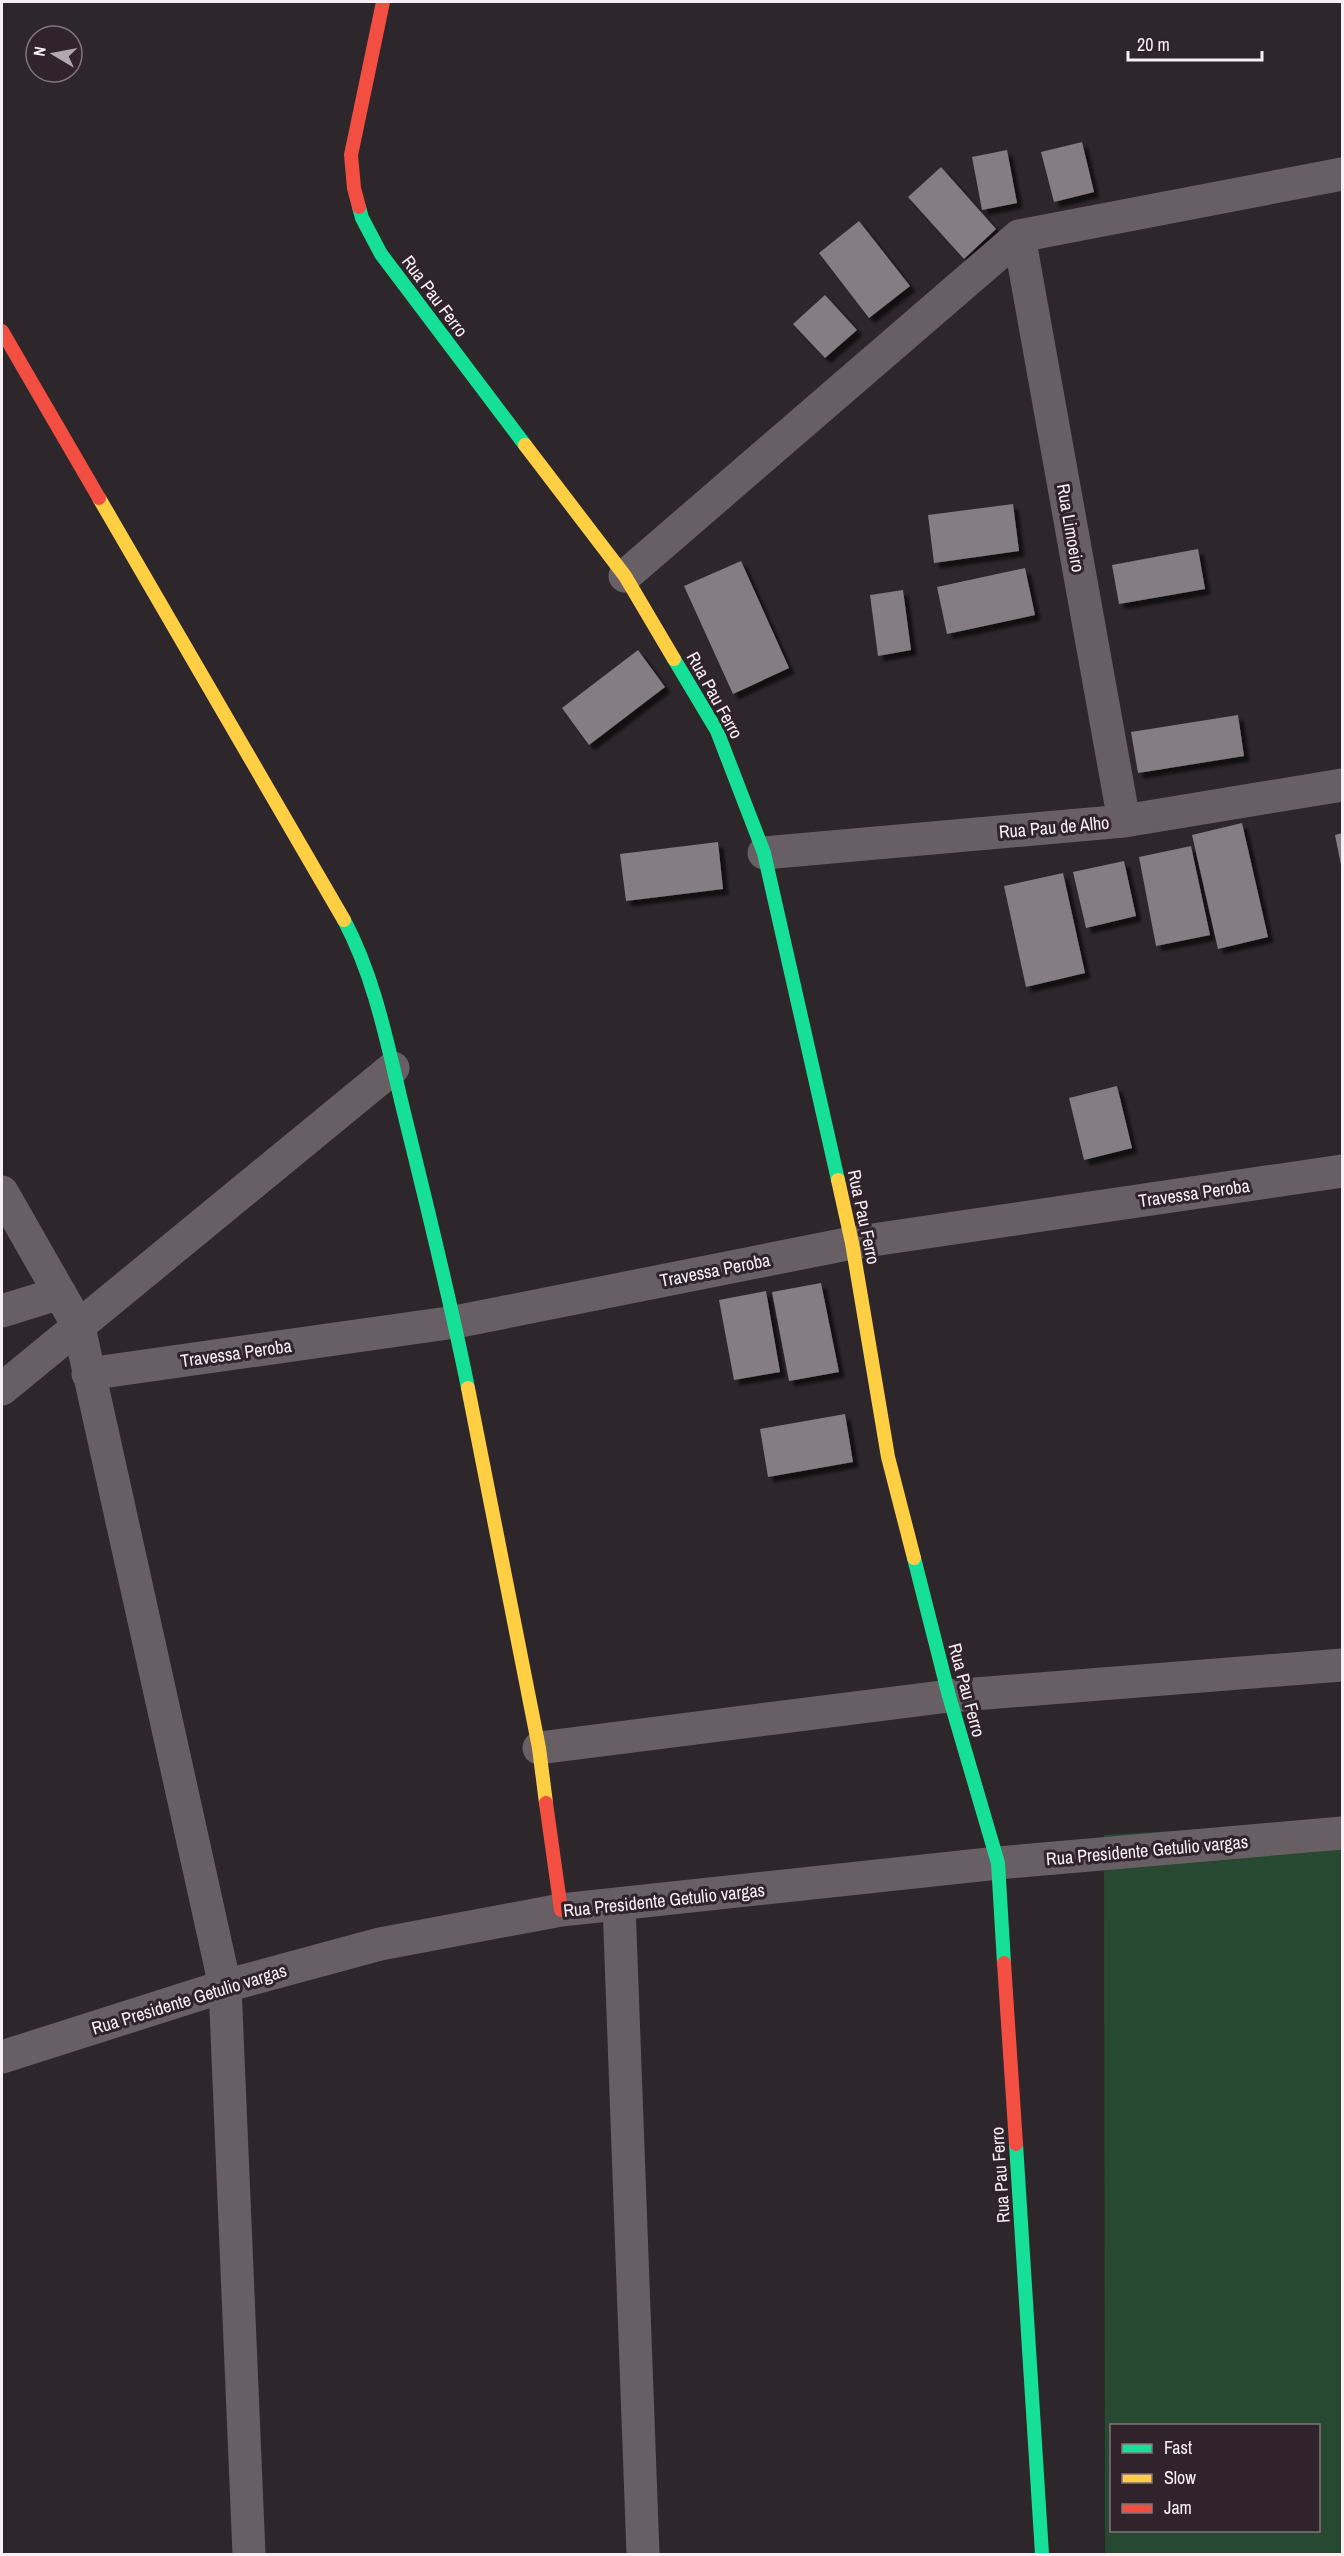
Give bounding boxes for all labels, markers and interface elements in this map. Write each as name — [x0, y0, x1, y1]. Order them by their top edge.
north arrow — [24, 24, 84, 84]
scale bar — [1128, 24, 1262, 62]
text: 20 m — [1137, 32, 1170, 57]
text: N — [28, 45, 51, 58]
street label: Rua Pau Ferro — [396, 250, 474, 342]
street label: Rua Limoeiro — [1051, 482, 1091, 574]
street label: Rua Pau Ferro — [681, 647, 749, 743]
street label: Rua Pau de Alho — [998, 810, 1110, 844]
street label: Rua Pau Ferro — [842, 1167, 886, 1267]
street label: Travessa Peroba — [1137, 1173, 1251, 1213]
street label: Travessa Peroba — [658, 1247, 772, 1293]
street label: Travessa Peroba — [179, 1333, 293, 1373]
street label: Rua Pau Ferro — [942, 1640, 992, 1740]
street label: Rua Presidente Getulio vargas — [1045, 1829, 1249, 1871]
street label: Rua Presidente Getulio vargas — [562, 1877, 766, 1923]
street label: Rua Presidente Getulio vargas — [88, 1957, 290, 2041]
street label: Rua Pau Ferro — [984, 2126, 1016, 2224]
legend — [1110, 2424, 1320, 2532]
text: Fast — [1164, 2435, 1192, 2460]
text: Slow — [1164, 2465, 1196, 2490]
text: Jam — [1164, 2495, 1192, 2520]

